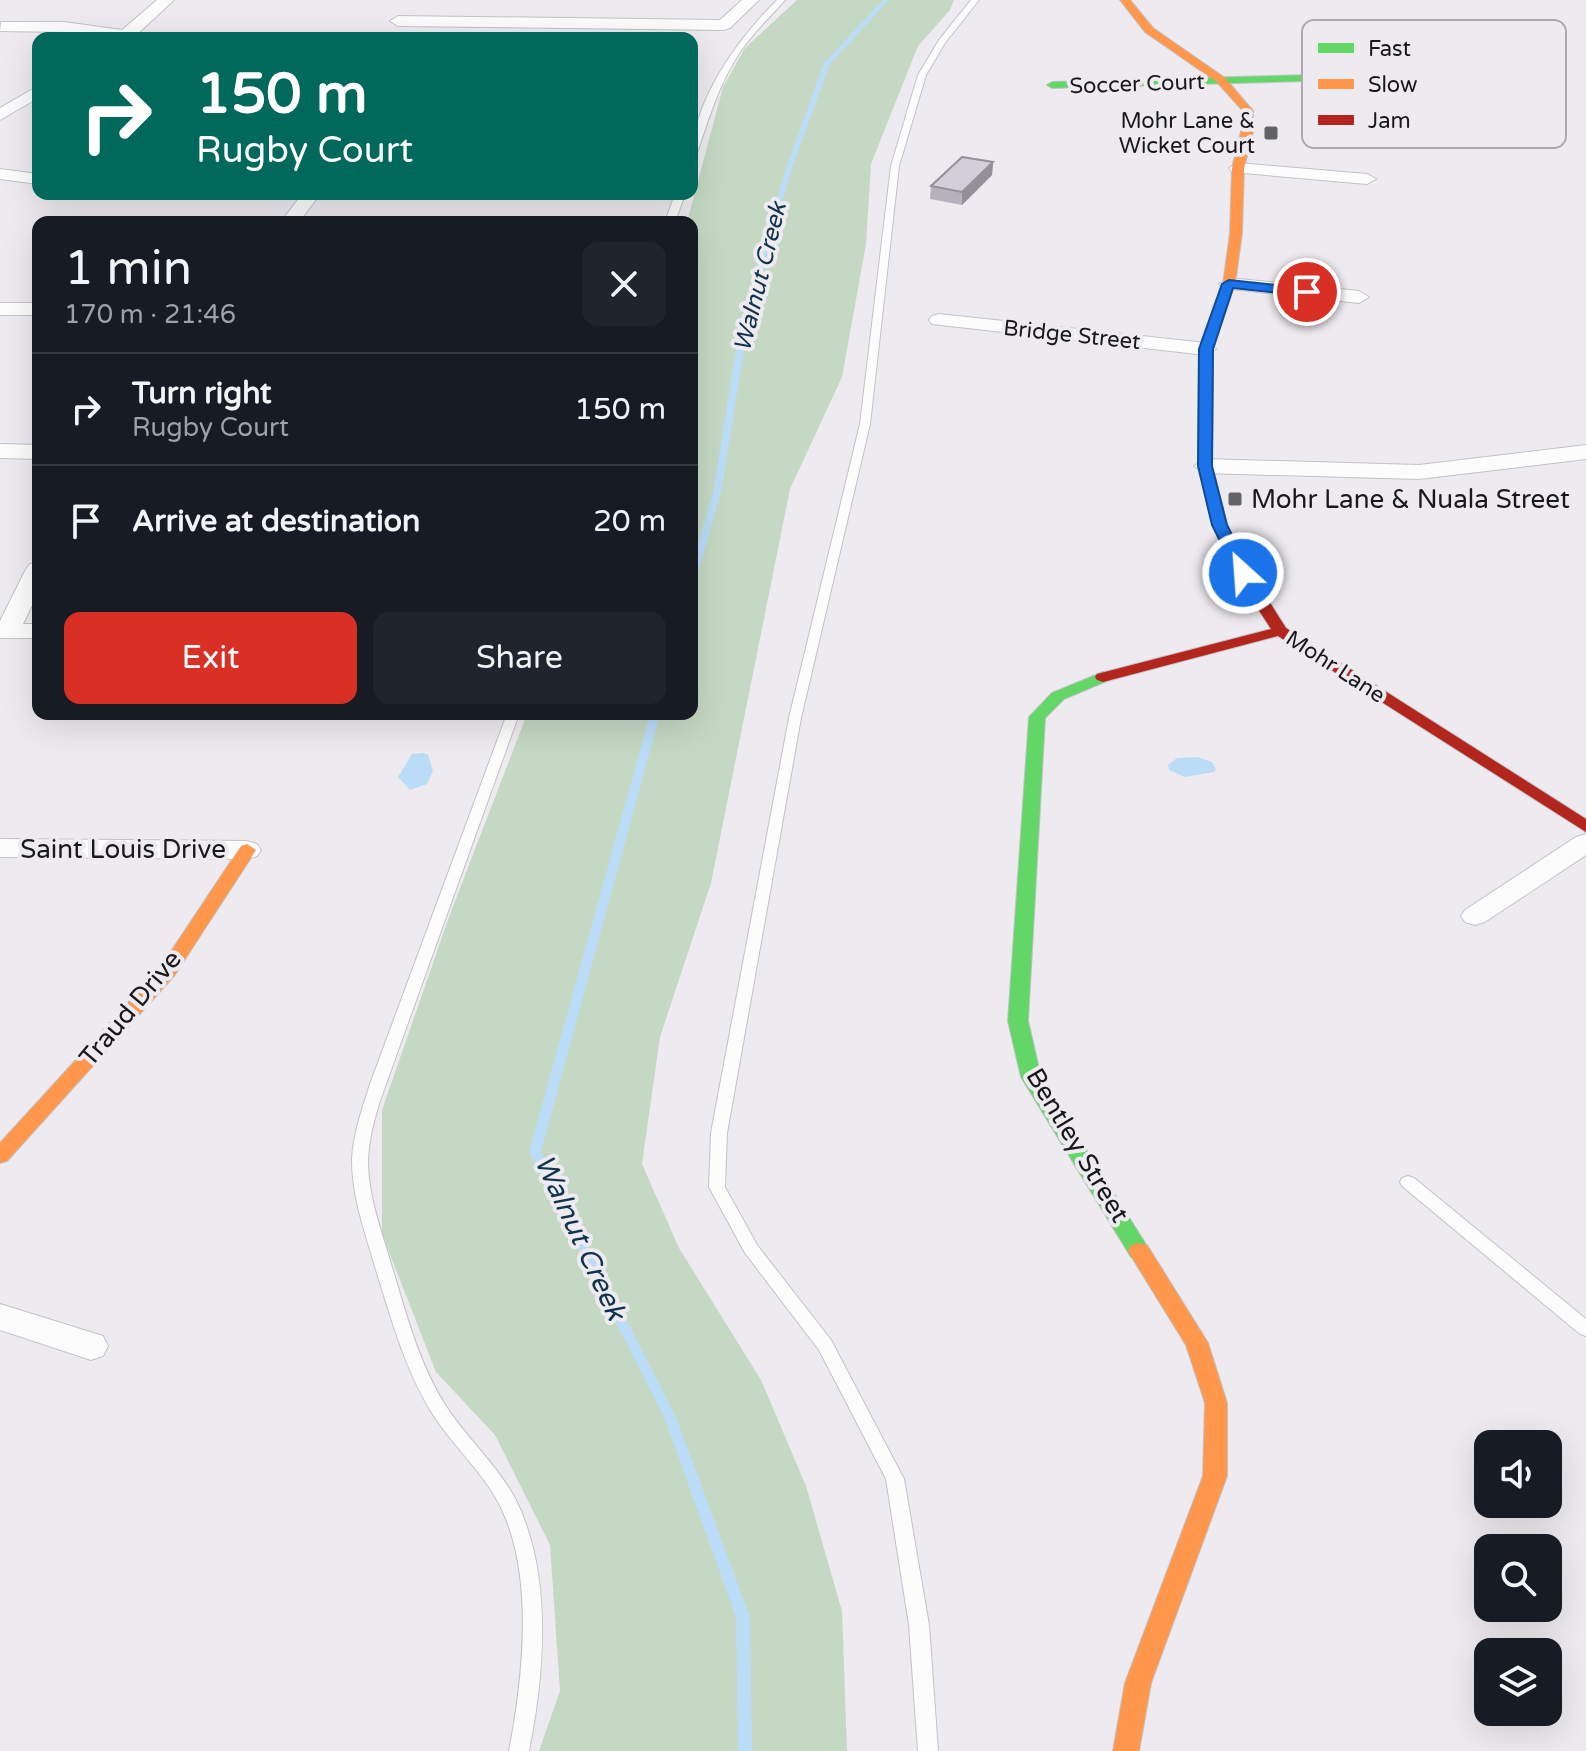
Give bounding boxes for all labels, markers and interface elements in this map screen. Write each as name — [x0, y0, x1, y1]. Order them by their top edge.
legend — [1302, 20, 1566, 148]
text: Fast — [1368, 36, 1411, 62]
text: 150 m — [196, 61, 367, 128]
icon: right — [64, 64, 168, 168]
street label: Soccer Court — [1069, 69, 1205, 99]
text: Slow — [1368, 72, 1418, 98]
place label: Mohr Lane & Wicket Court — [1119, 108, 1255, 159]
text: Jam — [1368, 108, 1411, 134]
marker: Mohr Lane & Wicket Court — [1262, 124, 1280, 142]
text: Rugby Court — [196, 129, 413, 172]
water label: Walnut Creek — [728, 198, 794, 355]
text: 1 min — [64, 240, 192, 298]
button: close — [582, 242, 666, 326]
pin — [1273, 258, 1341, 326]
icon: arrive — [1285, 270, 1329, 314]
text: 170 m · 21:46 — [64, 299, 236, 330]
street label: Bridge Street — [1002, 315, 1142, 355]
text: Turn right — [132, 375, 272, 412]
icon: right — [64, 387, 108, 431]
text: 150 m — [574, 391, 666, 428]
text: Rugby Court — [132, 412, 289, 443]
place label: Mohr Lane & Nuala Street — [1251, 484, 1570, 515]
marker: Mohr Lane & Nuala Street — [1226, 490, 1244, 508]
icon: arrive — [64, 499, 108, 543]
text: Arrive at destination — [132, 503, 420, 540]
text: 20 m — [593, 503, 666, 540]
position arrow — [1201, 531, 1285, 615]
button: Exit — [64, 612, 357, 704]
button: Share — [373, 612, 666, 704]
street label: Mohr Lane — [1281, 625, 1390, 708]
street label: Saint Louis Drive — [20, 834, 226, 865]
street label: Traud Drive — [73, 944, 188, 1073]
street label: Bentley Street — [1019, 1063, 1136, 1228]
water label: Walnut Creek — [527, 1149, 634, 1327]
map controls — [1474, 1430, 1562, 1726]
button: sound — [1474, 1430, 1562, 1518]
button: search — [1474, 1534, 1562, 1622]
button: layers — [1474, 1638, 1562, 1726]

